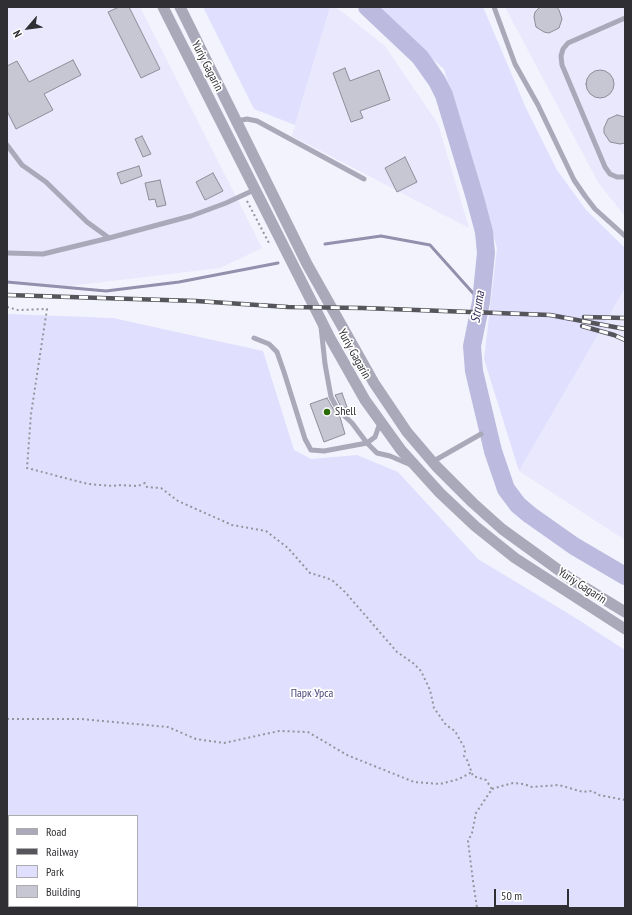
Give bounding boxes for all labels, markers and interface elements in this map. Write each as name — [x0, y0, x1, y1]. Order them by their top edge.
north arrow — [8, 8, 48, 48]
text: N — [10, 28, 25, 40]
street label: Yuriy Gagarin — [188, 38, 226, 94]
water label: Struma — [468, 290, 488, 324]
street label: Yuriy Gagarin — [334, 327, 374, 381]
place label: Shell — [335, 405, 356, 419]
marker: Shell — [322, 407, 332, 417]
street label: Yuriy Gagarin — [555, 565, 609, 607]
park label: Парк Урса — [291, 687, 333, 701]
legend — [8, 815, 138, 907]
text: Road — [46, 824, 66, 839]
text: Railway — [46, 844, 78, 859]
text: Park — [46, 864, 64, 879]
scale bar — [496, 881, 571, 907]
text: Building — [46, 884, 81, 899]
text: 50 m — [501, 888, 522, 903]

